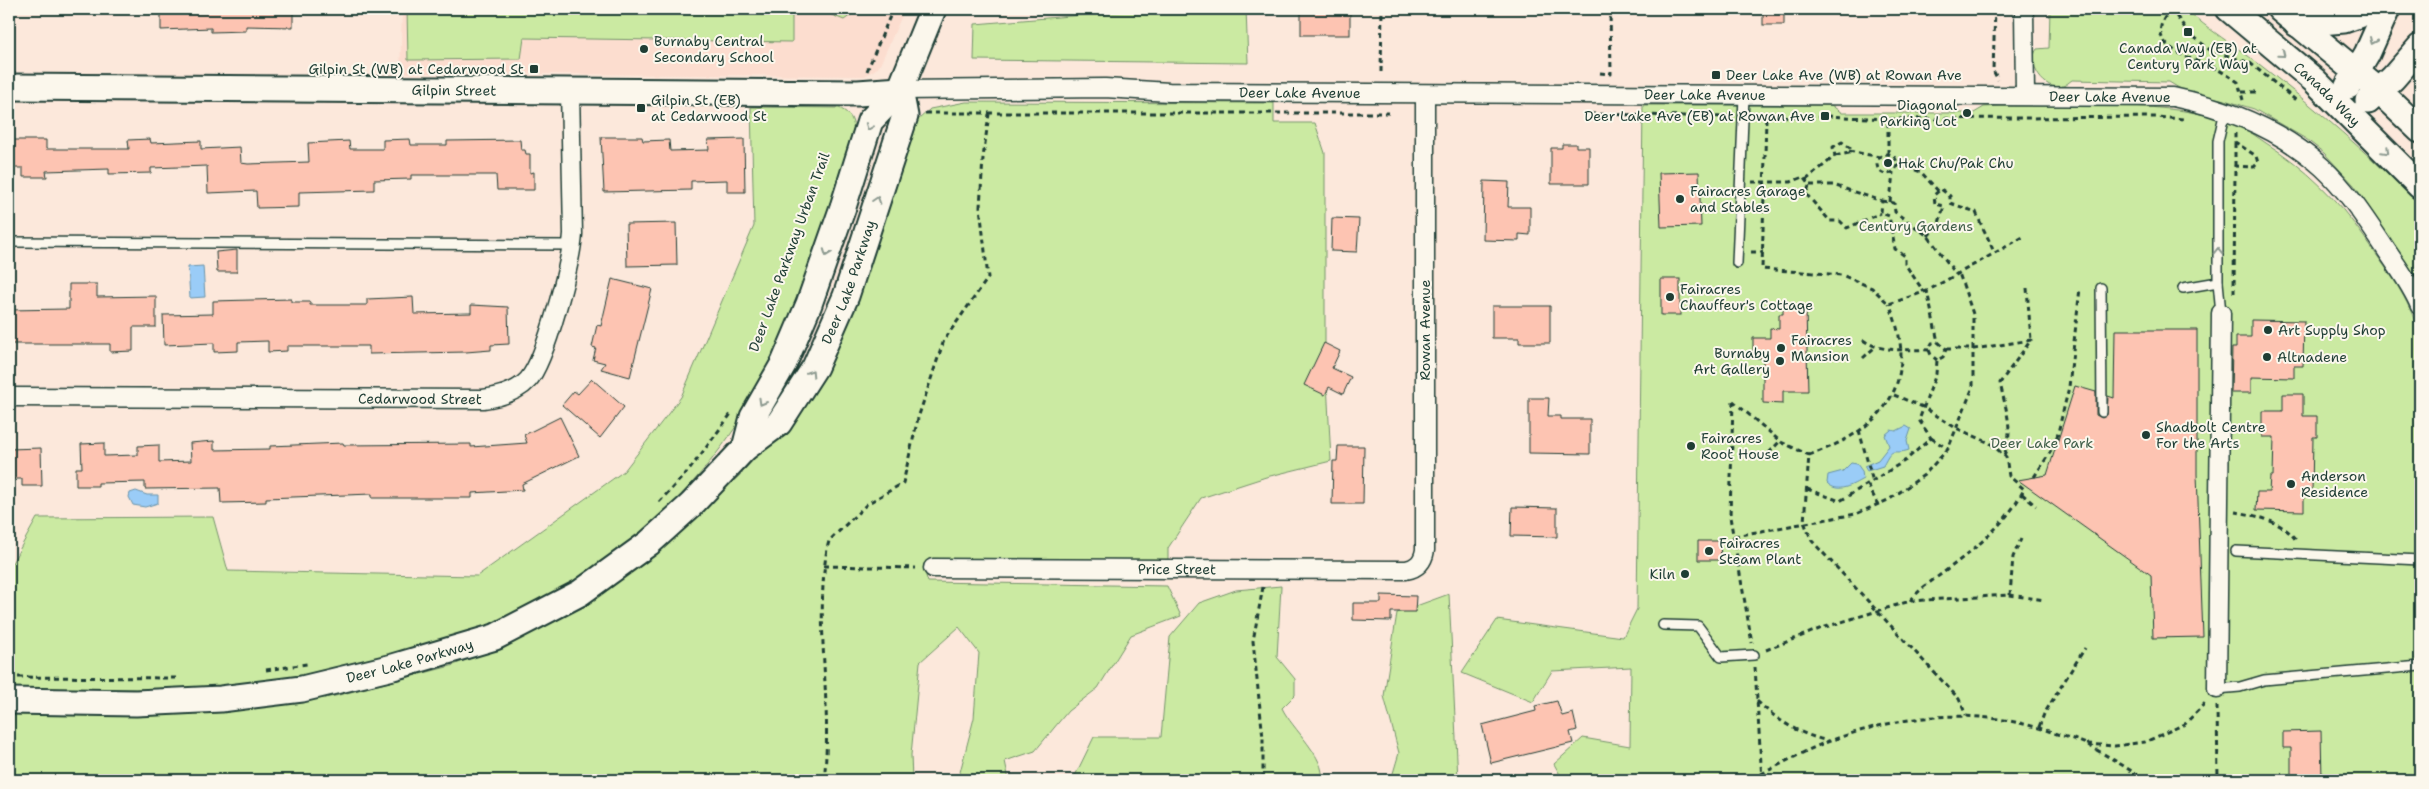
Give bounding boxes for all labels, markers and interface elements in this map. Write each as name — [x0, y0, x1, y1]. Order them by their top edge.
marker: Canada Way (EB) at Century Park Way — [2182, 26, 2194, 38]
place label: Burnaby Central Secondary School — [654, 32, 774, 66]
one-way arrow — [2368, 36, 2379, 45]
place label: Canada Way (EB) at Century Park Way — [2119, 39, 2257, 73]
marker: Burnaby Central Secondary School — [638, 43, 650, 55]
one-way arrow — [2276, 48, 2285, 56]
street label: Canada Way — [2290, 58, 2364, 130]
place label: Gilpin St (WB) at Cedarwood St — [308, 60, 524, 78]
marker: Gilpin St (WB) at Cedarwood St — [528, 63, 540, 75]
place label: Deer Lake Ave (WB) at Rowan Ave — [1726, 66, 1962, 84]
marker: Deer Lake Ave (WB) at Rowan Ave — [1710, 69, 1722, 81]
street label: Gilpin Street — [412, 81, 496, 99]
street label: Deer Lake Avenue — [1239, 83, 1361, 102]
street label: Deer Lake Avenue — [1644, 85, 1766, 104]
street label: Deer Lake Avenue — [2049, 87, 2171, 106]
place label: Gilpin St (EB) at Cedarwood St — [651, 91, 767, 125]
place label: Diagonal Parking Lot — [1880, 96, 1958, 130]
marker: Gilpin St (EB) at Cedarwood St — [635, 102, 647, 114]
place label: Deer Lake Ave (EB) at Rowan Ave — [1584, 107, 1815, 125]
marker: Diagonal Parking Lot — [1961, 107, 1973, 119]
marker: Deer Lake Ave (EB) at Rowan Ave — [1819, 110, 1831, 122]
one-way arrow — [865, 122, 875, 131]
one-way arrow — [2381, 145, 2390, 154]
street label: Deer Lake Parkway Urban Trail — [744, 149, 834, 354]
place label: Hak Chu/Pak Chu — [1898, 154, 2014, 172]
marker: Hak Chu/Pak Chu — [1882, 157, 1894, 169]
place label: Fairacres Garage and Stables — [1690, 182, 1806, 216]
marker: Fairacres Garage and Stables — [1674, 193, 1686, 205]
one-way arrow — [871, 196, 881, 205]
park label: Century Gardens — [1859, 217, 1973, 235]
street label: Deer Lake Parkway — [817, 218, 879, 347]
one-way arrow — [2213, 247, 2223, 254]
one-way arrow — [823, 249, 833, 257]
street label: Rowan Avenue — [1416, 279, 1434, 380]
place label: Fairacres Chauffeur's Cottage — [1680, 280, 1813, 314]
marker: Fairacres Chauffeur's Cottage — [1664, 291, 1676, 303]
place label: Art Supply Shop — [2278, 321, 2386, 339]
marker: Art Supply Shop — [2262, 324, 2274, 336]
place label: Fairacres Mansion — [1791, 331, 1852, 365]
marker: Fairacres Mansion — [1775, 342, 1787, 354]
place label: Burnaby Art Gallery — [1693, 344, 1770, 378]
place label: Altnadene — [2277, 348, 2347, 366]
marker: Altnadene — [2261, 351, 2273, 363]
marker: Burnaby Art Gallery — [1774, 355, 1786, 367]
one-way arrow — [804, 370, 814, 379]
street label: Cedarwood Street — [358, 389, 482, 408]
one-way arrow — [758, 396, 768, 405]
place label: Shadbolt Centre For the Arts — [2156, 418, 2266, 452]
place label: Fairacres Root House — [1701, 429, 1779, 463]
marker: Shadbolt Centre For the Arts — [2140, 429, 2152, 441]
park label: Deer Lake Park — [1991, 434, 2093, 452]
marker: Fairacres Root House — [1685, 440, 1697, 452]
place label: Anderson Residence — [2301, 467, 2368, 501]
marker: Anderson Residence — [2285, 478, 2297, 490]
place label: Fairacres Steam Plant — [1719, 534, 1801, 568]
marker: Fairacres Steam Plant — [1703, 545, 1715, 557]
street label: Price Street — [1138, 560, 1216, 578]
place label: Kiln — [1650, 565, 1675, 583]
marker: Kiln — [1679, 568, 1691, 580]
street label: Deer Lake Parkway — [344, 635, 475, 687]

